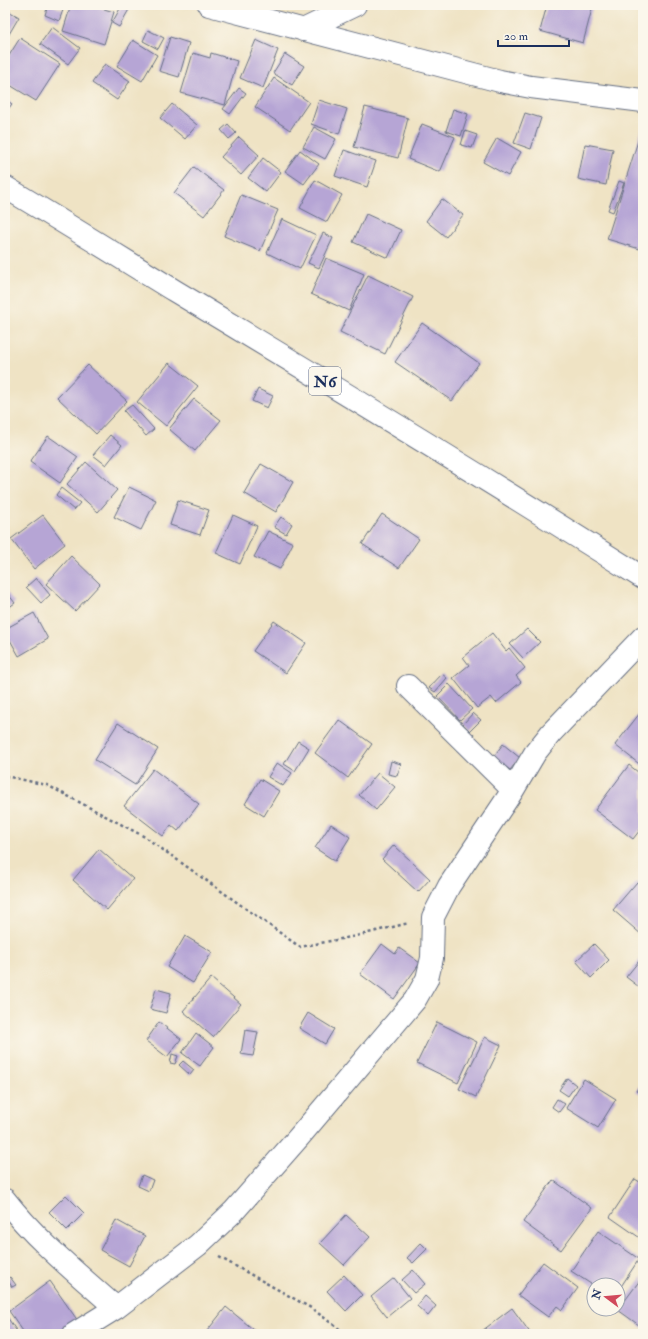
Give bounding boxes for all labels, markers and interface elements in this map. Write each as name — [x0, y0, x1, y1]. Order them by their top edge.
scale bar — [498, 22, 569, 48]
text: 20 m — [504, 29, 529, 44]
road number: N6 — [309, 367, 341, 395]
north arrow — [586, 1277, 626, 1317]
text: N — [589, 1287, 605, 1302]

